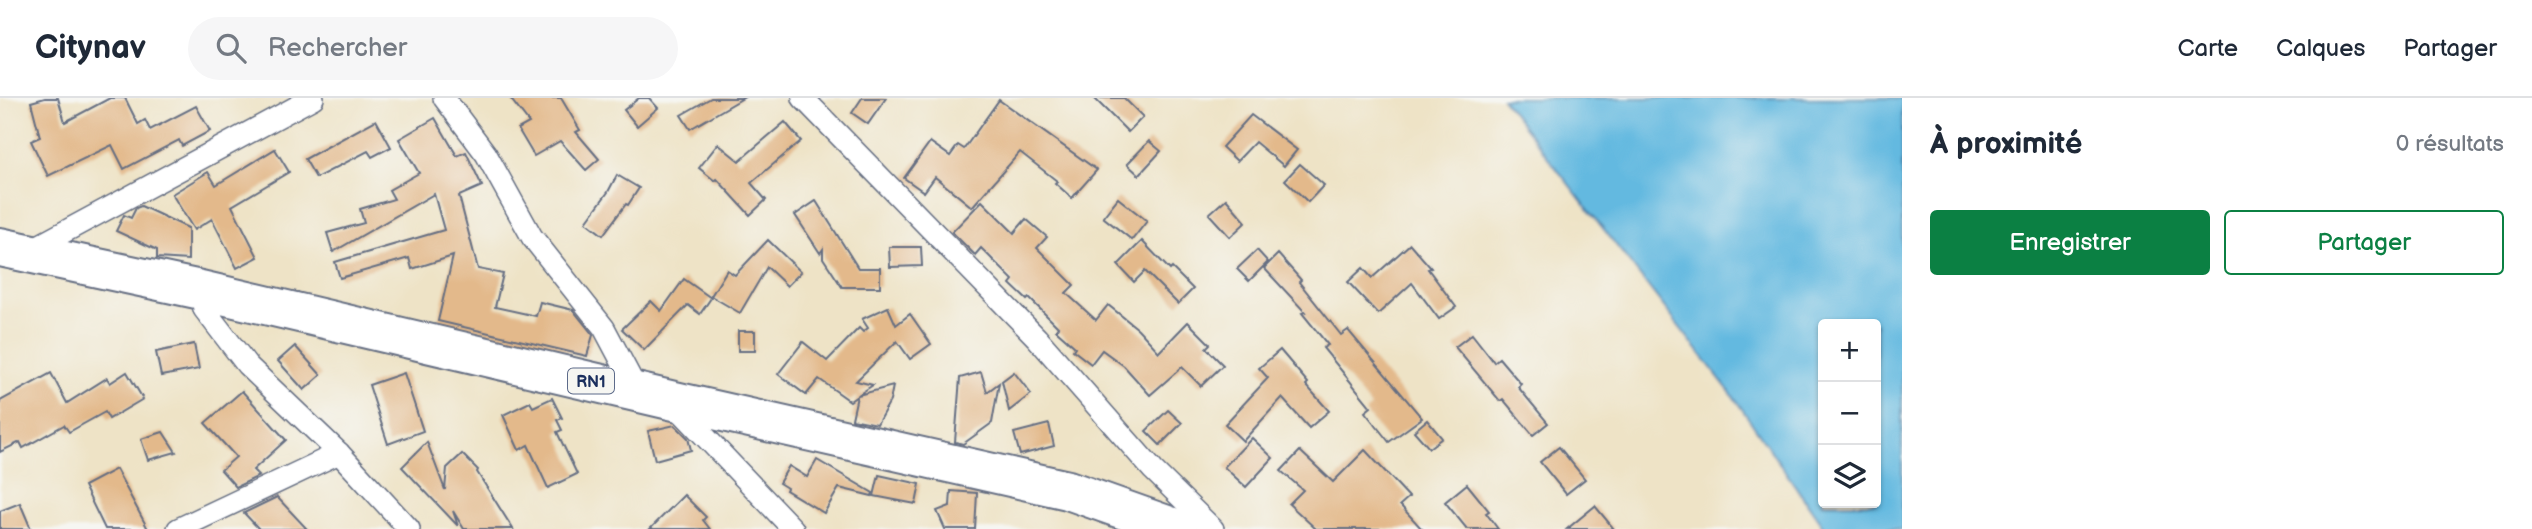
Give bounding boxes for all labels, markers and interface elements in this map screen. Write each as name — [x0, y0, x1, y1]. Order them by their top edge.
search box — [188, 17, 678, 80]
text: Citynav — [35, 28, 146, 68]
icon: search — [212, 29, 250, 67]
text: Rechercher — [268, 33, 407, 64]
text: Carte — [2178, 34, 2238, 63]
text: Calques — [2276, 34, 2365, 63]
text: Partager — [2403, 34, 2497, 63]
text: À proximité — [1930, 126, 2082, 162]
text: 0 résultats — [2396, 130, 2504, 158]
button: Enregistrer — [1930, 210, 2210, 275]
button: Partager — [2224, 210, 2504, 275]
map controls — [1818, 319, 1881, 508]
button: + — [1818, 319, 1881, 382]
road number: RN1 — [568, 368, 614, 394]
button: − — [1818, 382, 1881, 445]
button: layers — [1818, 445, 1881, 508]

